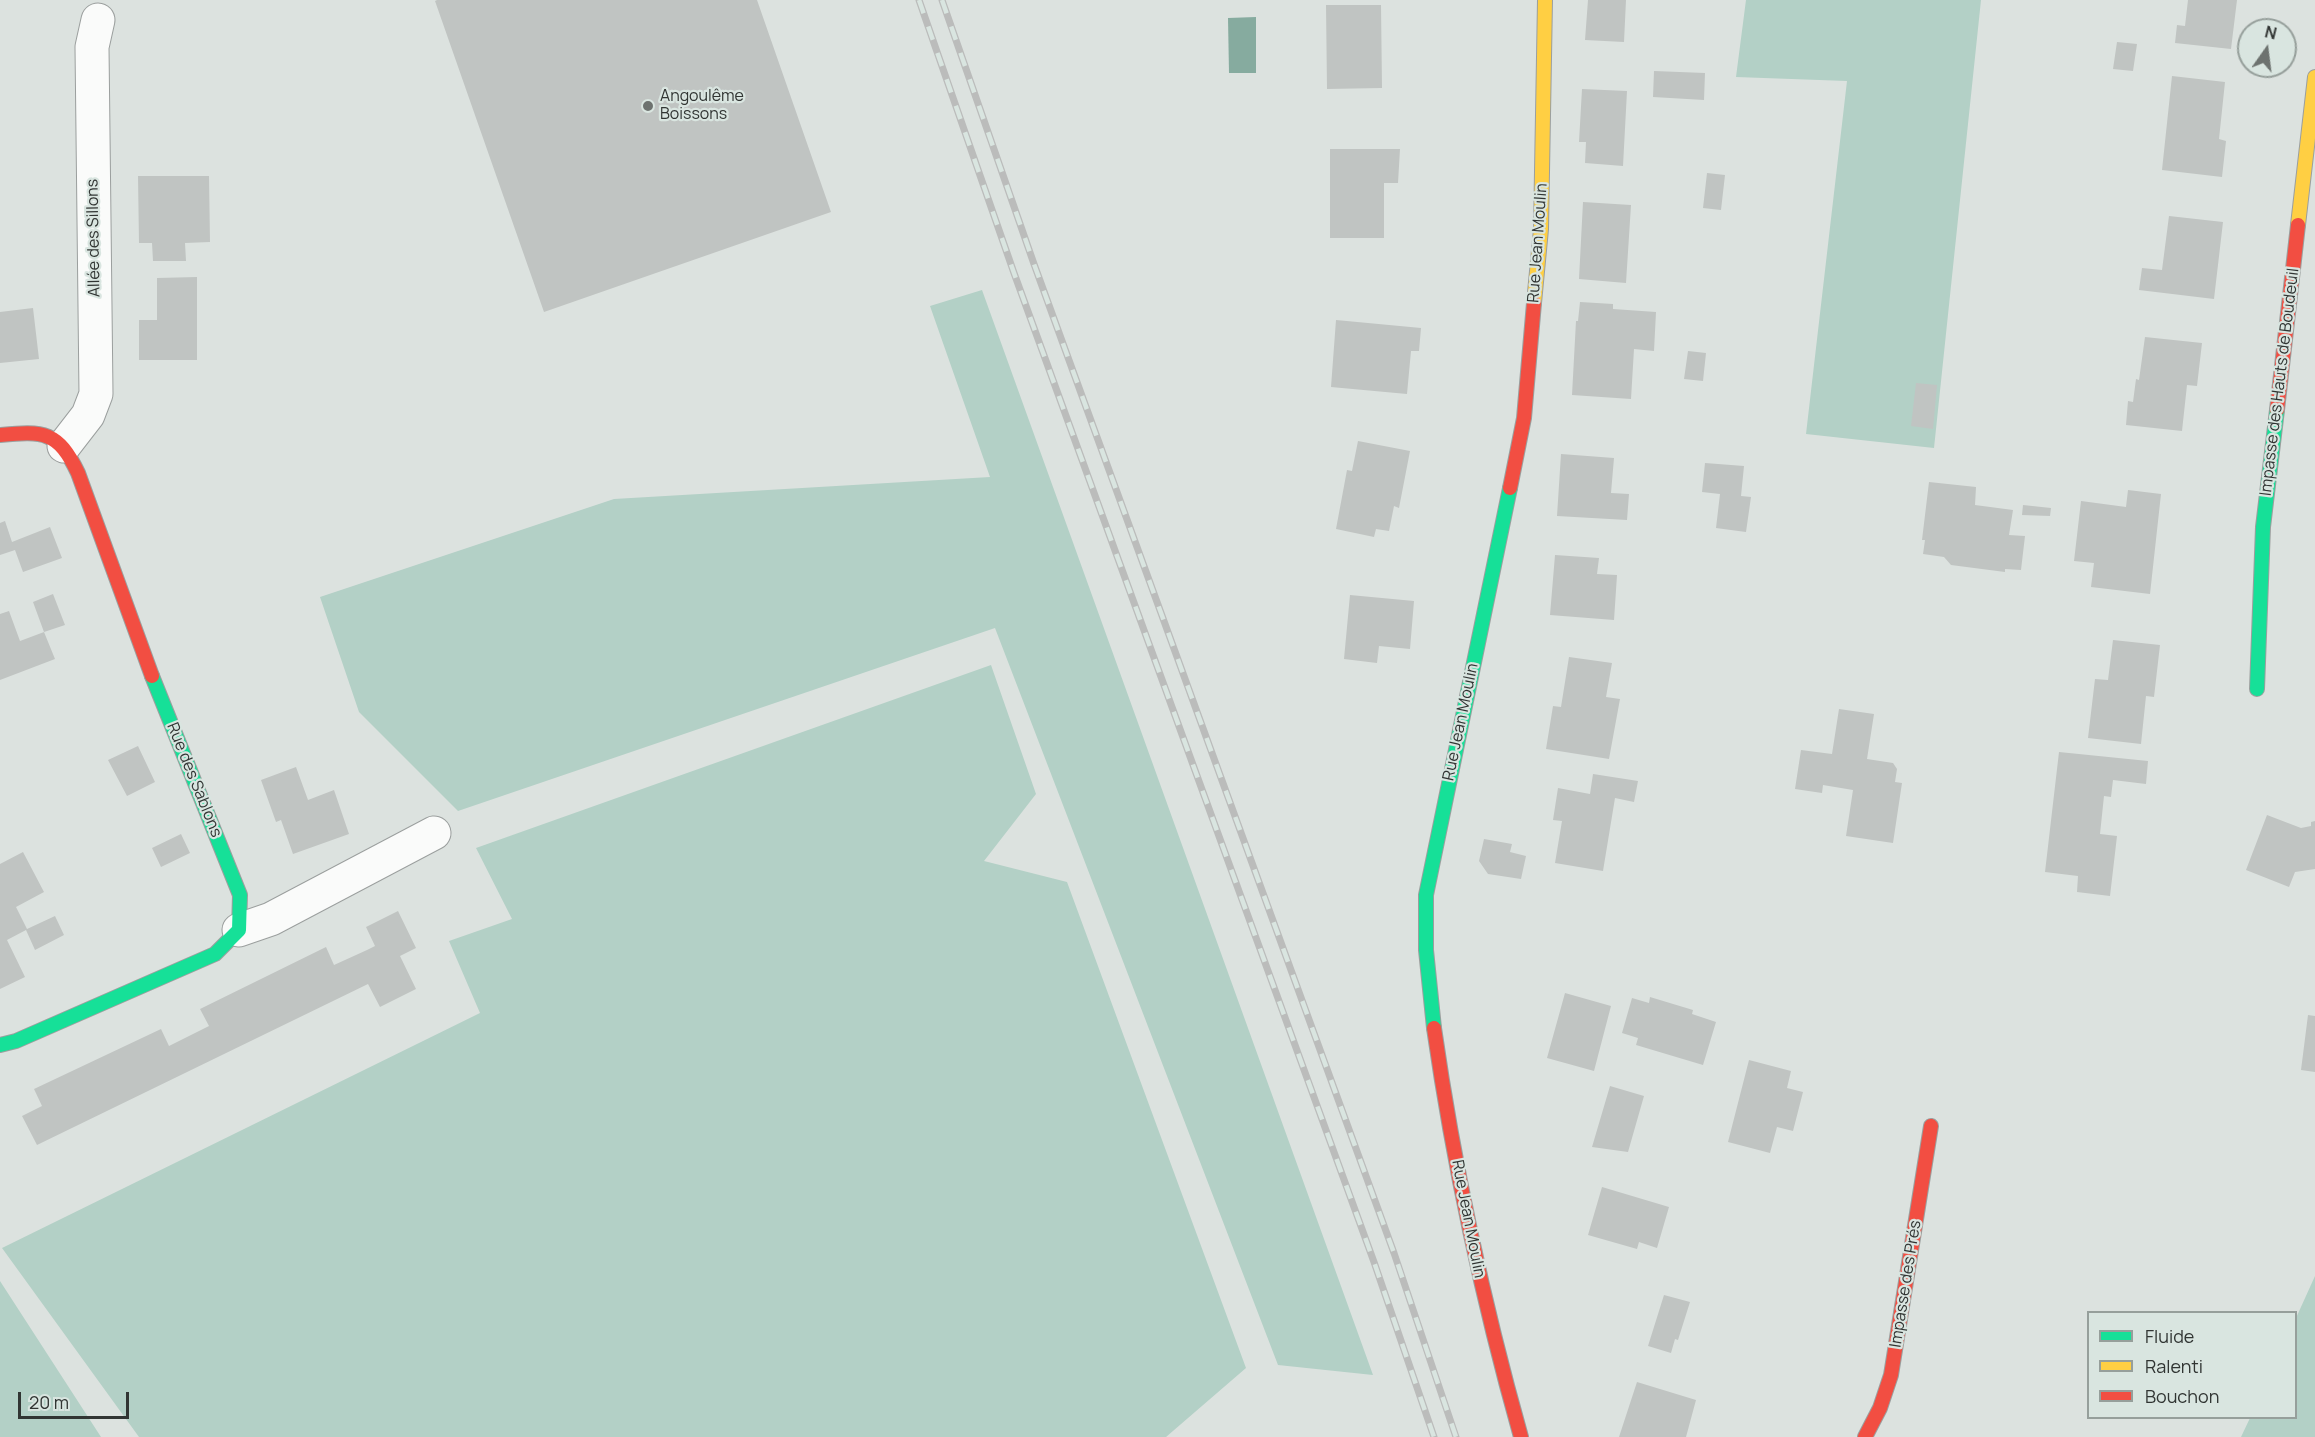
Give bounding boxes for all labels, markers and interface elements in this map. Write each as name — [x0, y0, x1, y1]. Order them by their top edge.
north arrow — [2237, 18, 2297, 78]
text: N — [2263, 20, 2279, 45]
place label: Angoulême Boissons — [660, 87, 744, 125]
marker: Angoulême Boissons — [641, 99, 655, 113]
street label: Allée des Sillons — [83, 179, 105, 297]
street label: Rue Jean Moulin — [1524, 183, 1552, 303]
street label: Impasse des Hauts de Boudeuil — [2256, 267, 2304, 497]
street label: Rue Jean Moulin — [1439, 661, 1483, 783]
street label: Rue des Sablons — [162, 720, 226, 840]
street label: Rue Jean Moulin — [1447, 1158, 1489, 1280]
street label: Impasse des Prés — [1886, 1219, 1926, 1349]
legend — [2087, 1311, 2297, 1419]
text: Fluide — [2145, 1324, 2194, 1348]
text: Ralenti — [2145, 1354, 2203, 1378]
scale bar — [21, 1380, 132, 1418]
text: Bouchon — [2145, 1384, 2219, 1408]
text: 20 m — [29, 1390, 69, 1414]

